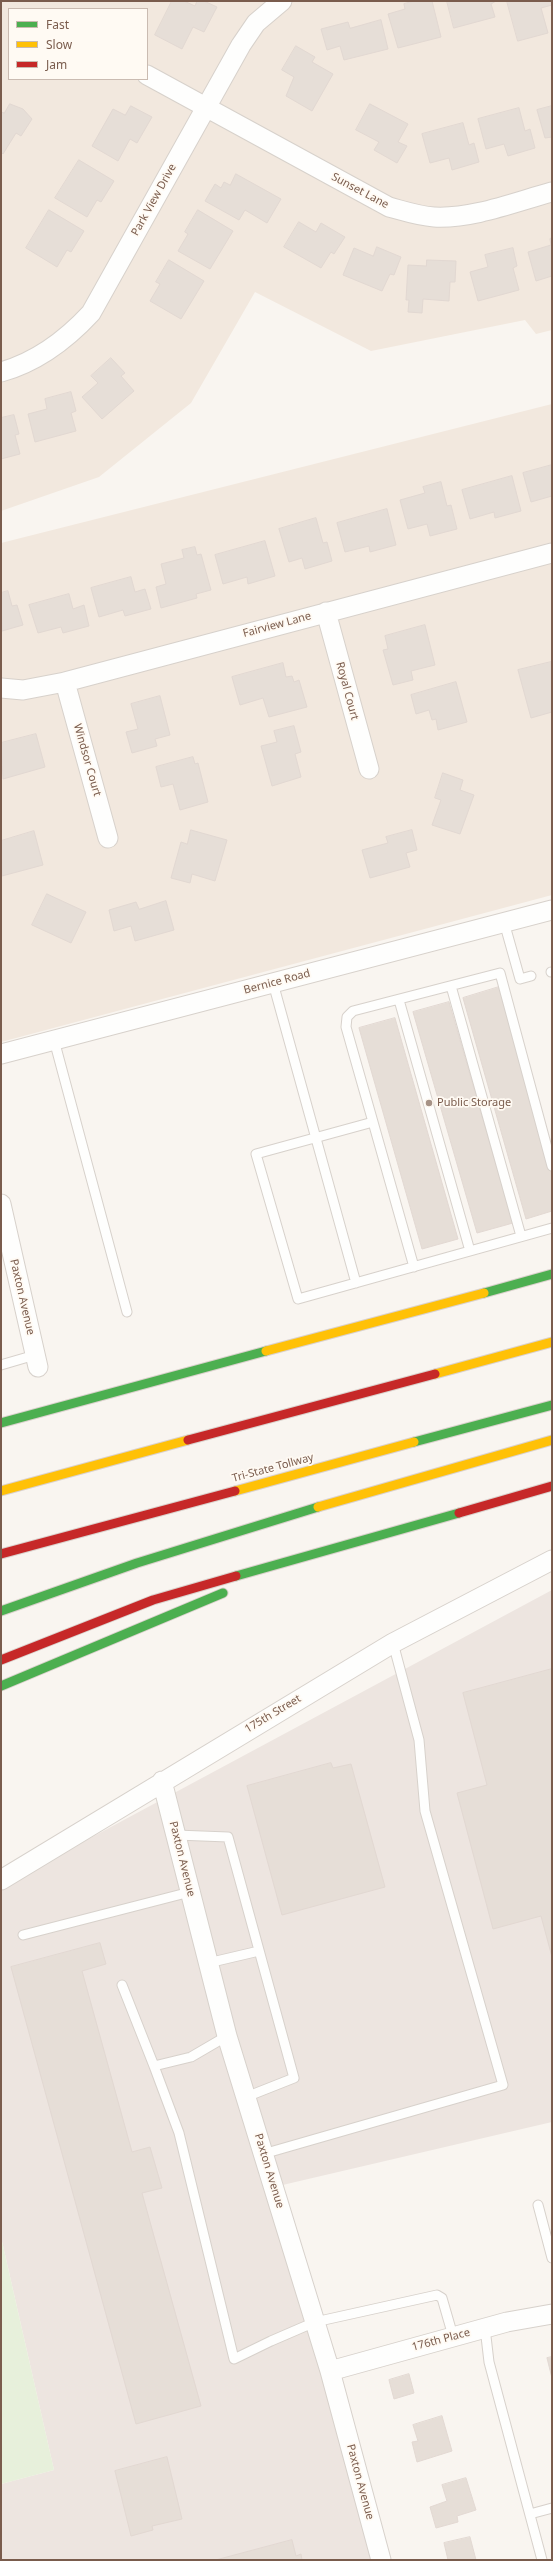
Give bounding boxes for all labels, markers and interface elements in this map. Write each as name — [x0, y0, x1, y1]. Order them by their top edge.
legend — [8, 8, 148, 80]
text: Fast — [46, 16, 69, 33]
text: Slow — [46, 36, 72, 53]
text: Jam — [46, 56, 67, 73]
street label: Park View Drive — [129, 162, 179, 238]
street label: Sunset Lane — [329, 170, 391, 212]
street label: Fairview Lane — [241, 610, 313, 640]
street label: Royal Court — [333, 660, 361, 722]
street label: Windsor Court — [70, 722, 104, 798]
street label: Bernice Road — [242, 967, 312, 997]
place label: Public Storage — [437, 1096, 511, 1110]
marker: Public Storage — [424, 1098, 434, 1108]
street label: Paxton Avenue — [7, 1258, 37, 1336]
street label: Tri-State Tollway — [231, 1451, 315, 1485]
street label: 175th Street — [243, 1692, 303, 1736]
street label: Paxton Avenue — [166, 1820, 198, 1898]
street label: Paxton Avenue — [251, 2132, 287, 2210]
street label: 176th Place — [410, 2326, 472, 2354]
street label: Paxton Avenue — [344, 2443, 376, 2521]

